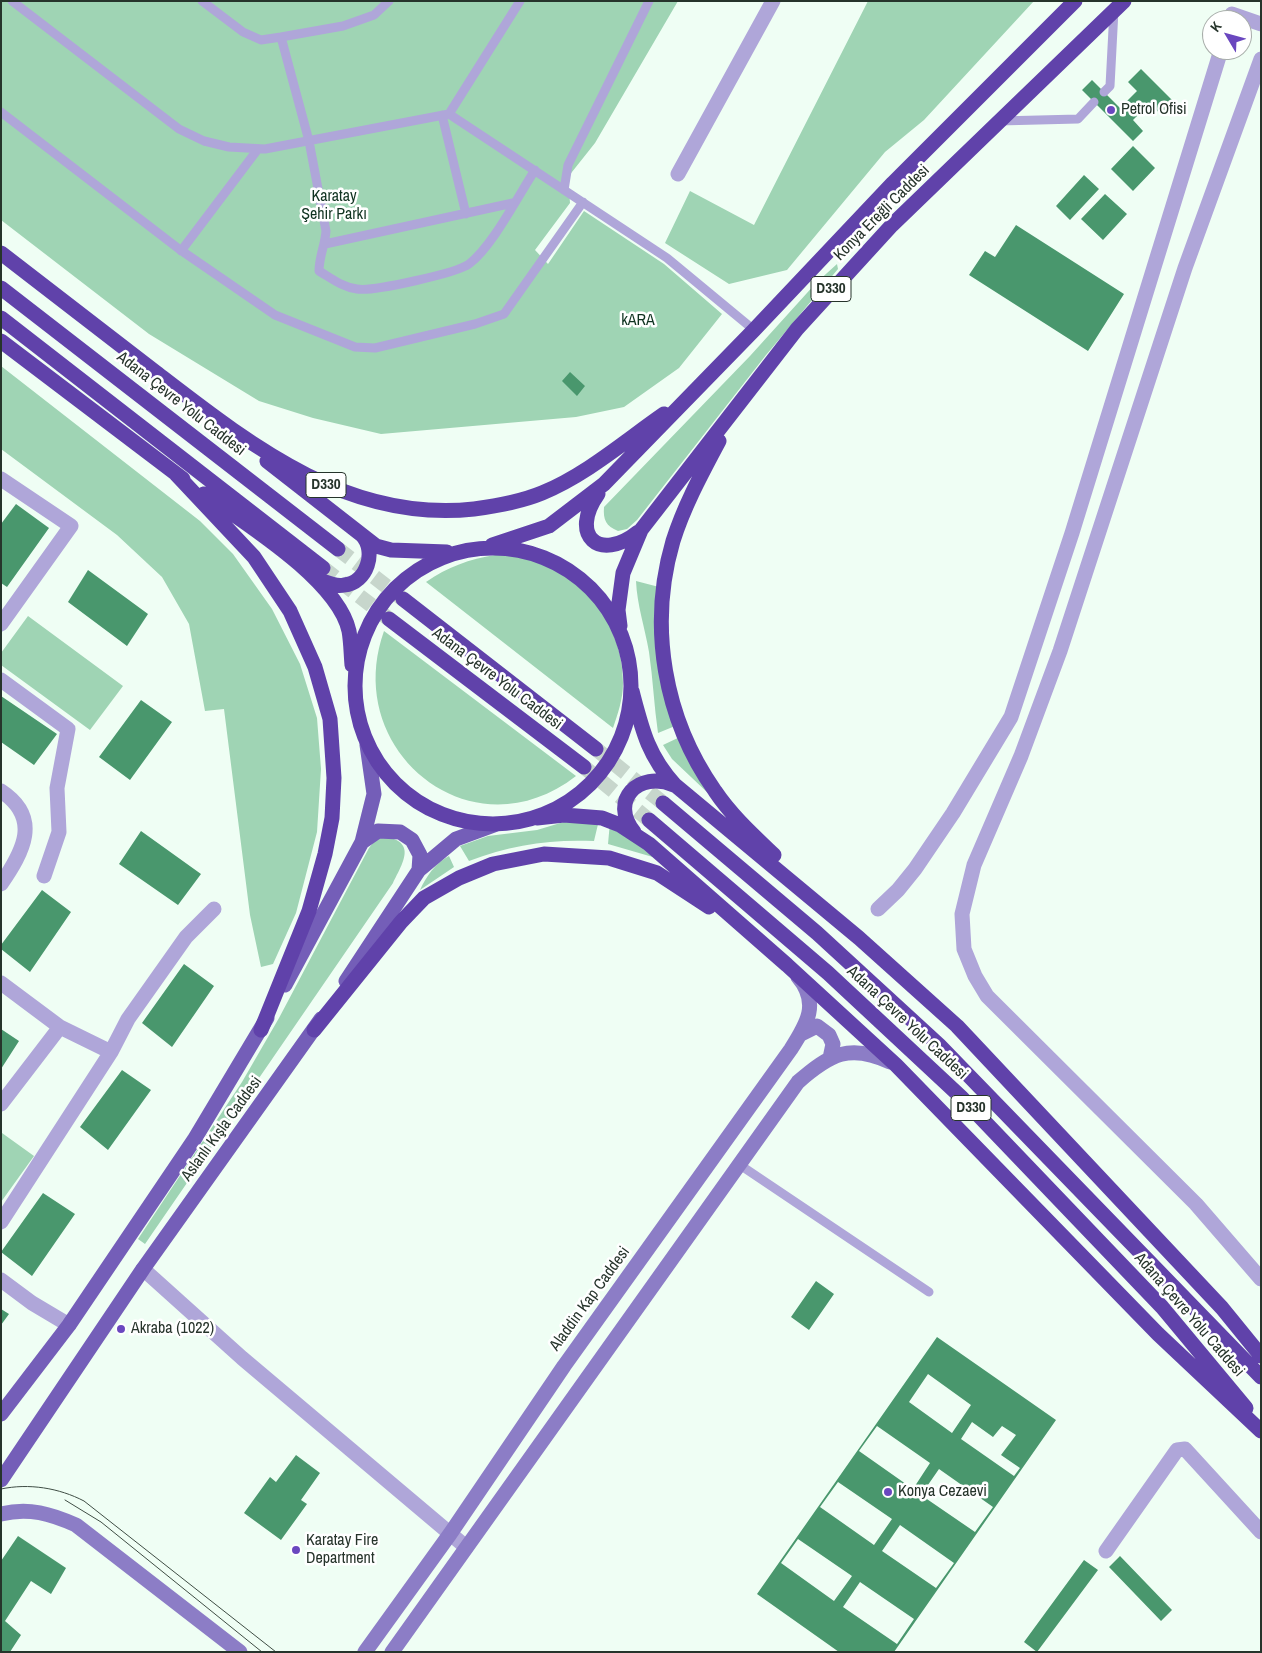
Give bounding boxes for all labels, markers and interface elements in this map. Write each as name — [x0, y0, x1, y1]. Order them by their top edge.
north arrow — [1202, 10, 1252, 60]
text: K — [1206, 18, 1225, 35]
place label: Petrol Ofisi — [1121, 100, 1187, 120]
marker: Petrol Ofisi — [1105, 104, 1117, 116]
street label: Konya Ereğli Caddesi — [830, 161, 934, 265]
park label: Karatay Şehir Parkı — [301, 187, 367, 225]
road number: D330 — [811, 276, 851, 302]
park label: kARA — [621, 311, 655, 331]
street label: Adana Çevre Yolu Caddesi — [113, 348, 249, 460]
road number: D330 — [306, 472, 346, 498]
street label: Adana Çevre Yolu Caddesi — [428, 624, 566, 734]
street label: Adana Çevre Yolu Caddesi — [843, 962, 971, 1084]
street label: Aslanlı Kışla Caddesi — [178, 1073, 266, 1185]
road number: D330 — [951, 1096, 991, 1120]
street label: Aladdin Kap Caddesi — [546, 1243, 634, 1355]
street label: Adana Çevre Yolu Caddesi — [1130, 1249, 1248, 1381]
place label: Akraba (1022) — [131, 1319, 214, 1339]
marker: Akraba (1022) — [115, 1323, 127, 1335]
place label: Konya Cezaevi — [898, 1482, 987, 1502]
marker: Konya Cezaevi — [882, 1486, 894, 1498]
place label: Karatay Fire Department — [306, 1531, 378, 1569]
marker: Karatay Fire Department — [290, 1544, 302, 1556]

